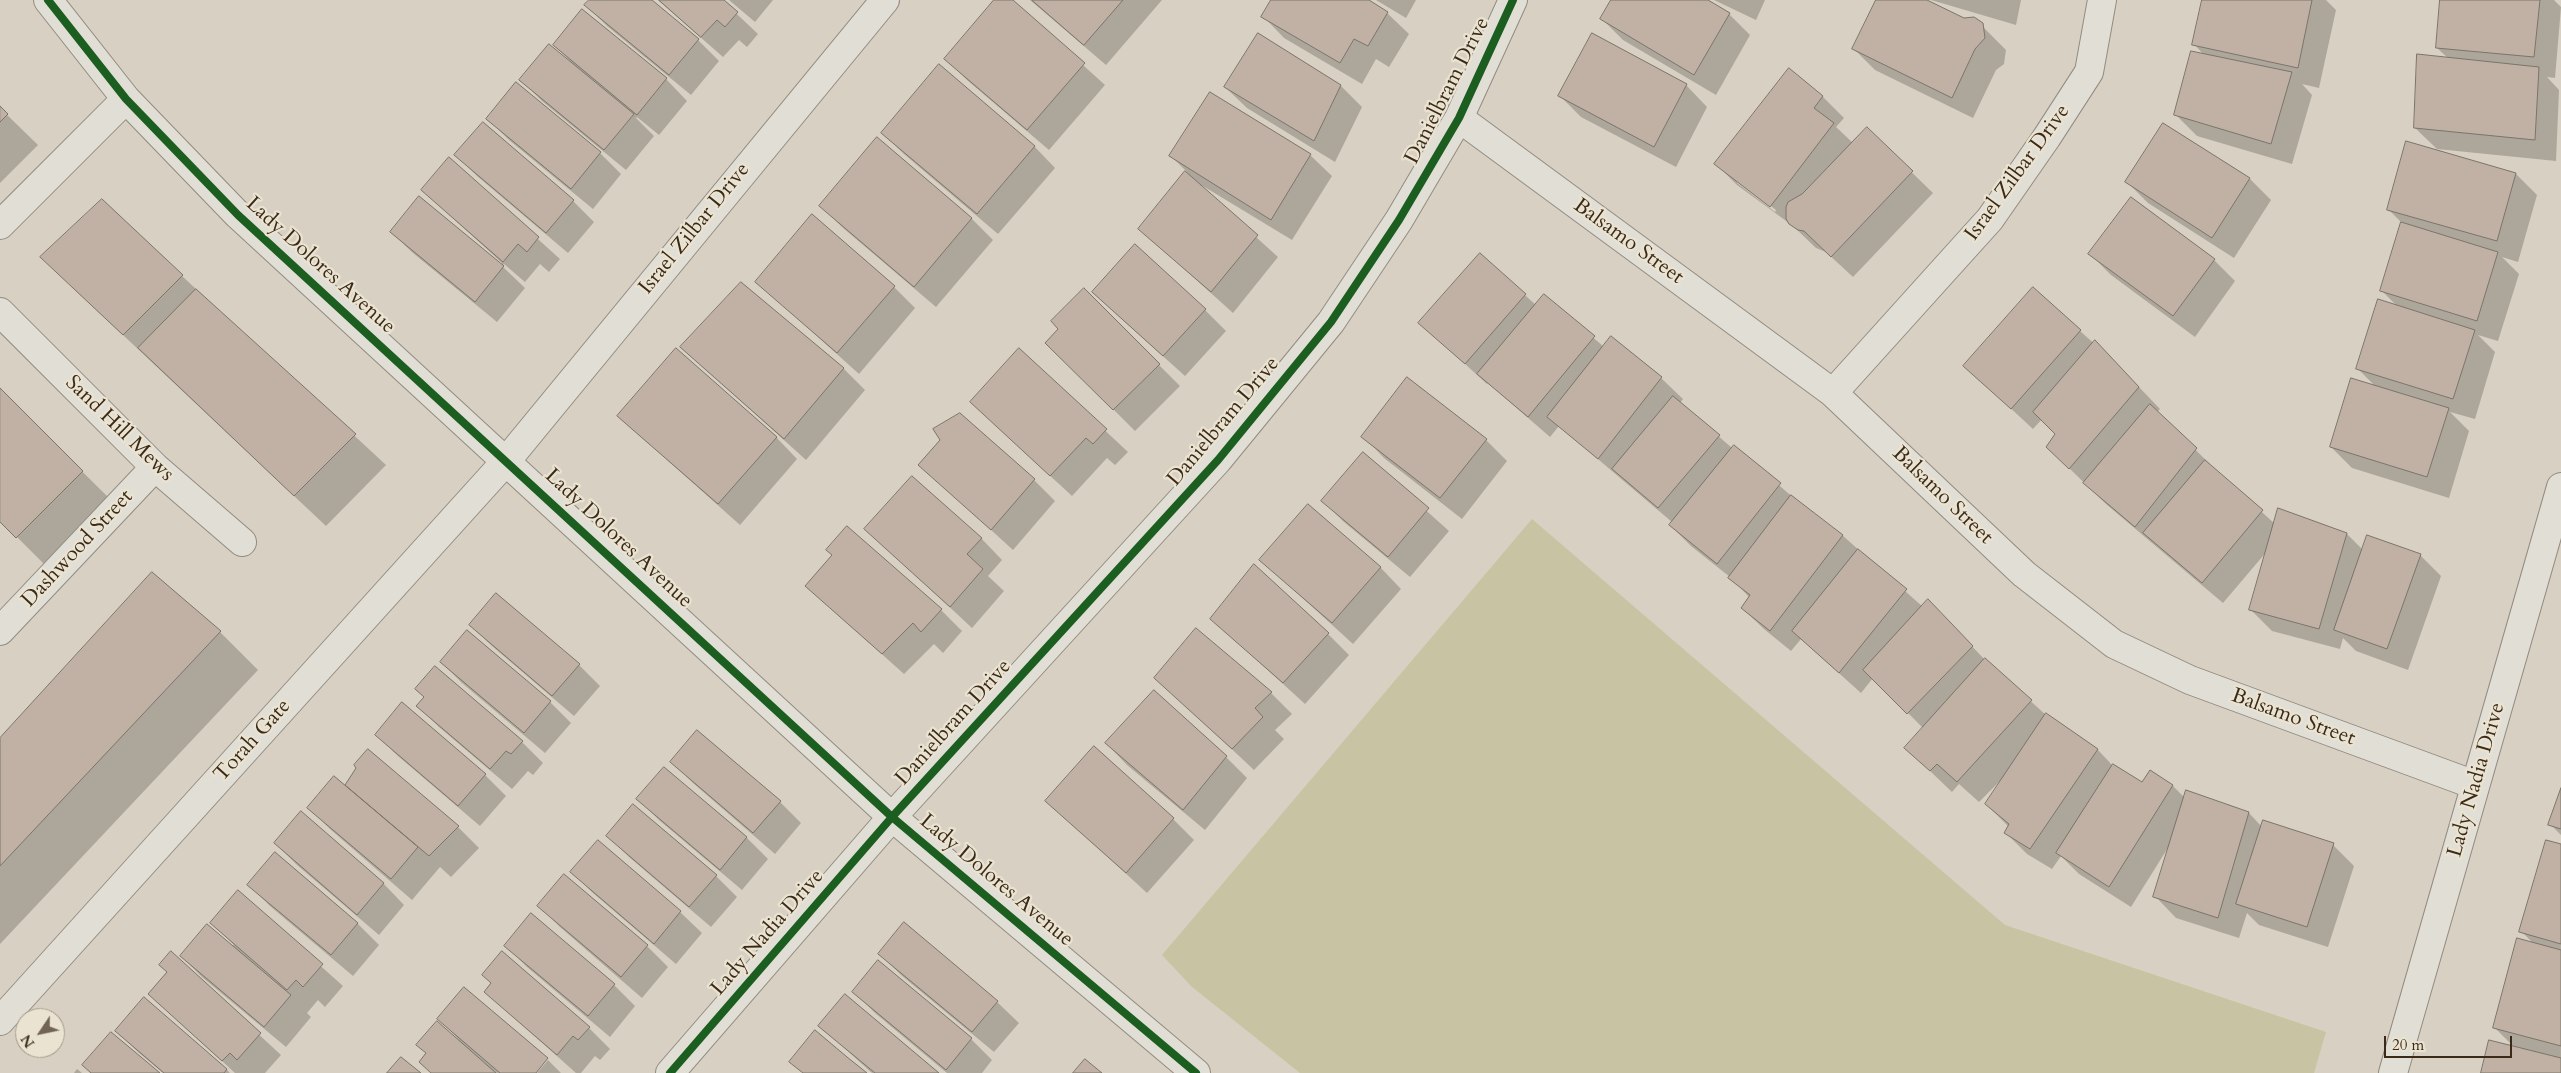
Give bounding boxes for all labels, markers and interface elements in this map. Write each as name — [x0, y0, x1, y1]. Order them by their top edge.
street label: Danielbram Drive — [1400, 14, 1496, 168]
street label: Israel Zilbar Drive — [1960, 100, 2076, 246]
street label: Israel Zilbar Drive — [634, 158, 756, 300]
street label: Lady Dolores Avenue — [240, 192, 400, 340]
street label: Balsamo Street — [1568, 194, 1688, 290]
street label: Danielbram Drive — [1163, 352, 1285, 492]
street label: Sand Hill Mews — [59, 371, 179, 487]
street label: Balsamo Street — [1886, 442, 1998, 550]
street label: Lady Dolores Avenue — [539, 464, 697, 614]
street label: Dashwood Street — [17, 485, 139, 613]
street label: Danielbram Drive — [891, 655, 1017, 791]
street label: Balsamo Street — [2228, 684, 2358, 752]
street label: Torah Gate — [209, 694, 297, 788]
street label: Lady Nadia Drive — [2443, 700, 2511, 860]
street label: Lady Dolores Avenue — [914, 809, 1078, 953]
street label: Lady Nadia Drive — [706, 865, 830, 1001]
north arrow — [15, 1008, 65, 1058]
scale bar — [2386, 1026, 2514, 1058]
text: N — [17, 1031, 39, 1051]
text: 20 m — [2392, 1035, 2424, 1055]

